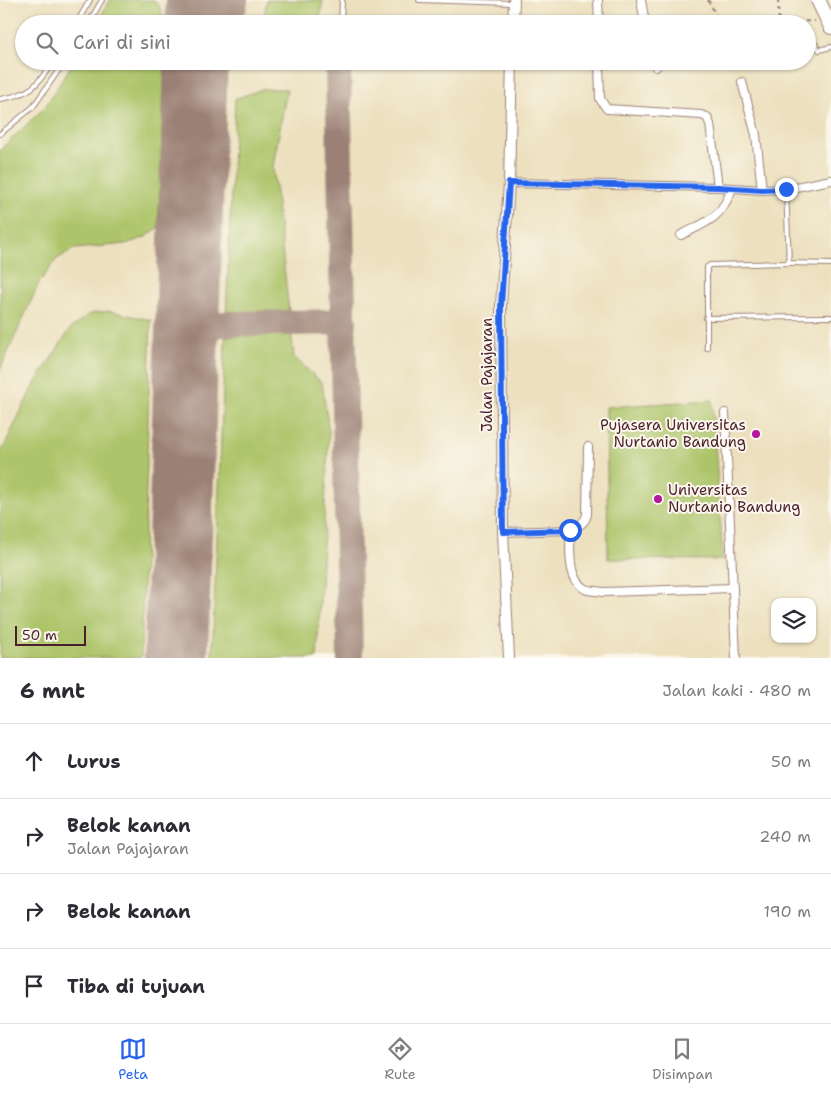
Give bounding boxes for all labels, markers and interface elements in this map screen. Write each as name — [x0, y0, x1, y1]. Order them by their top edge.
search box — [15, 15, 816, 70]
icon: search — [33, 29, 61, 57]
text: Cari di sini — [73, 30, 171, 55]
route end — [775, 178, 798, 201]
street label: Jalan Pajajaran — [477, 318, 497, 432]
place label: Pujasera Universitas Nurtanio Bandung — [600, 415, 746, 452]
marker: Pujasera Universitas Nurtanio Bandung — [750, 428, 762, 440]
place label: Universitas Nurtanio Bandung — [668, 480, 801, 517]
marker: Universitas Nurtanio Bandung — [652, 493, 664, 505]
route start — [559, 519, 582, 542]
map controls — [771, 598, 816, 643]
button: layers — [771, 598, 816, 643]
scale bar — [15, 623, 86, 646]
text: 50 m — [22, 626, 57, 644]
text: 6 mnt — [20, 677, 85, 705]
text: Jalan kaki · 480 m — [662, 680, 811, 701]
icon: ahead — [20, 747, 48, 775]
text: Lurus — [67, 749, 121, 774]
text: 50 m — [771, 751, 811, 772]
text: Belok kanan — [67, 813, 191, 838]
icon: right — [20, 822, 48, 850]
text: 240 m — [759, 826, 811, 847]
text: Jalan Pajajaran — [67, 838, 189, 859]
icon: right — [20, 897, 48, 925]
text: Belok kanan — [67, 899, 191, 924]
text: 190 m — [764, 901, 811, 922]
icon: arrive — [20, 972, 48, 1000]
text: Tiba di tujuan — [67, 974, 205, 999]
tab: Peta — [118, 1035, 148, 1083]
tab: Rute — [385, 1035, 416, 1083]
tab: Disimpan — [652, 1035, 713, 1083]

